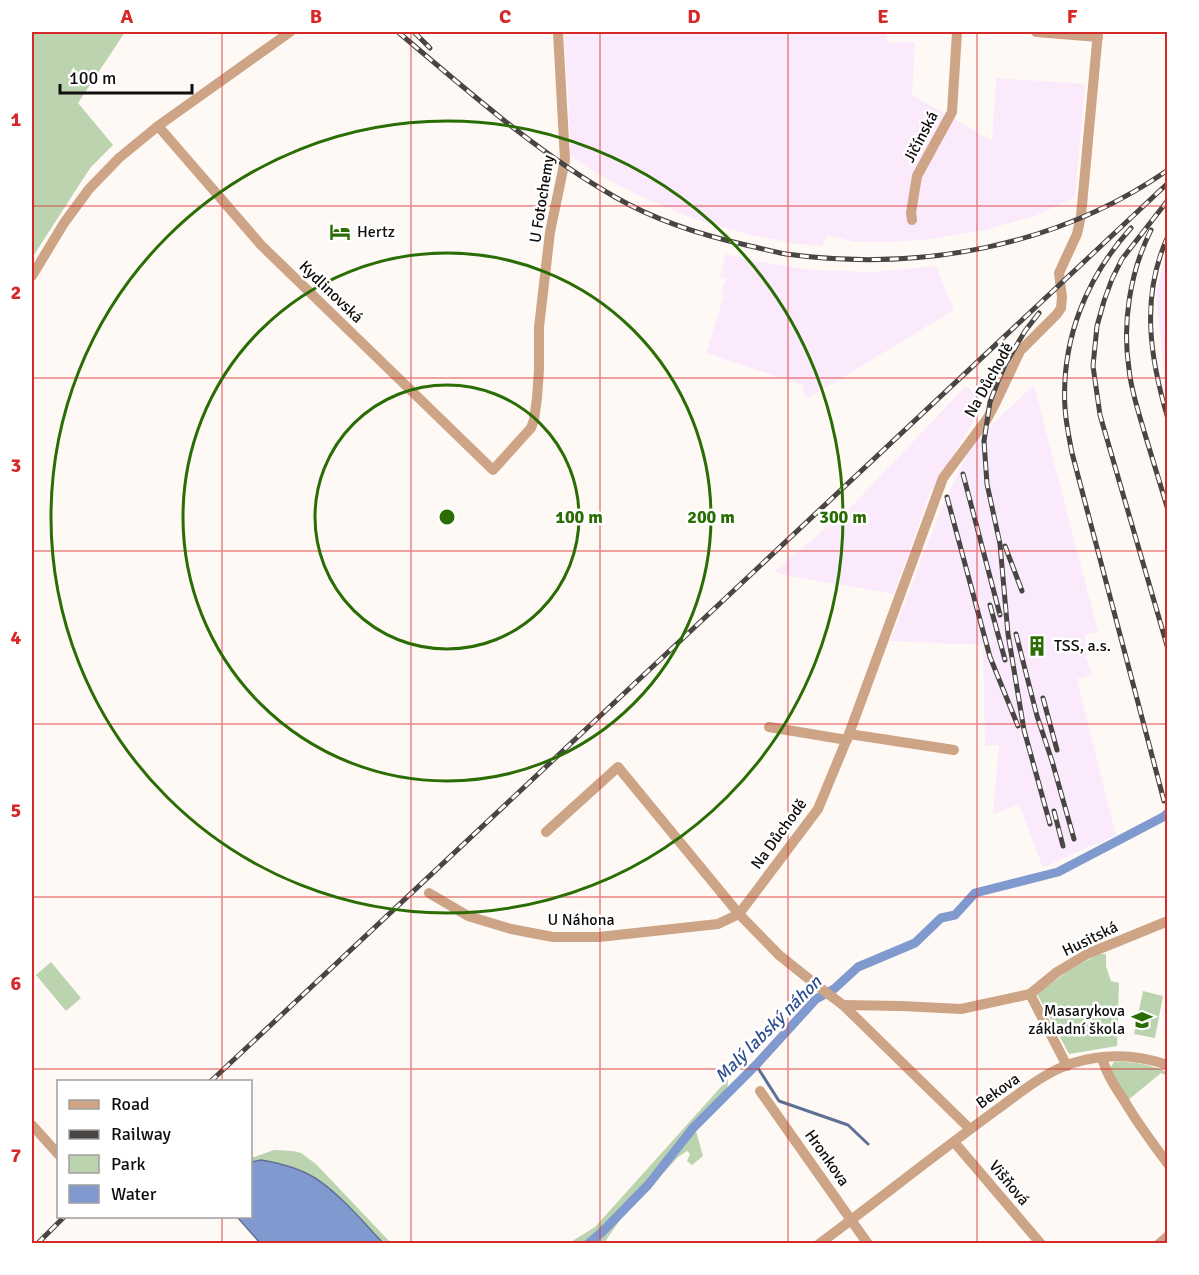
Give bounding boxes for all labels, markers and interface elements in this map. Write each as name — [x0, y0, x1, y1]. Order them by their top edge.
text: A — [121, 4, 134, 29]
text: B — [310, 4, 322, 29]
text: C — [499, 4, 511, 29]
text: D — [687, 4, 701, 29]
text: E — [877, 4, 889, 29]
text: F — [1067, 4, 1078, 29]
scale bar — [60, 57, 192, 95]
text: 100 m — [69, 67, 116, 89]
text: 1 — [11, 107, 22, 132]
street label: Jičínská — [899, 108, 943, 166]
street label: U Fotochemy — [525, 153, 559, 244]
hotel icon: Hertz — [328, 220, 352, 244]
place label: Hertz — [357, 222, 395, 242]
street label: Kydlinovská — [295, 257, 367, 327]
text: 2 — [11, 280, 21, 305]
street label: Na Důchodě — [960, 339, 1018, 421]
text: 3 — [11, 453, 21, 478]
text: 100 m — [555, 506, 603, 528]
text: 200 m — [687, 506, 735, 528]
text: 300 m — [819, 506, 867, 528]
centre of rings — [437, 507, 457, 527]
text: 4 — [11, 625, 22, 650]
building icon: TSS, a.s. — [1025, 634, 1049, 658]
place label: TSS, a.s. — [1054, 636, 1111, 656]
street label: Na Důchodě — [747, 795, 811, 873]
text: 5 — [11, 798, 21, 823]
street label: U Náhona — [547, 910, 615, 930]
street label: Husitská — [1059, 917, 1121, 961]
water label: Malý labský náhon — [710, 970, 827, 1087]
text: 6 — [11, 971, 22, 996]
place label: Masarykova základní škola — [1028, 1001, 1125, 1039]
school or university icon: Masarykova základní škola — [1130, 1008, 1154, 1032]
street label: Bekova — [972, 1069, 1024, 1113]
legend — [57, 1080, 252, 1218]
text: Road — [111, 1093, 150, 1115]
text: Railway — [111, 1123, 172, 1145]
street label: Hronkova — [800, 1126, 854, 1190]
text: 7 — [11, 1143, 22, 1168]
text: Park — [111, 1153, 146, 1175]
street label: Višňová — [984, 1156, 1034, 1210]
text: Water — [111, 1183, 157, 1205]

